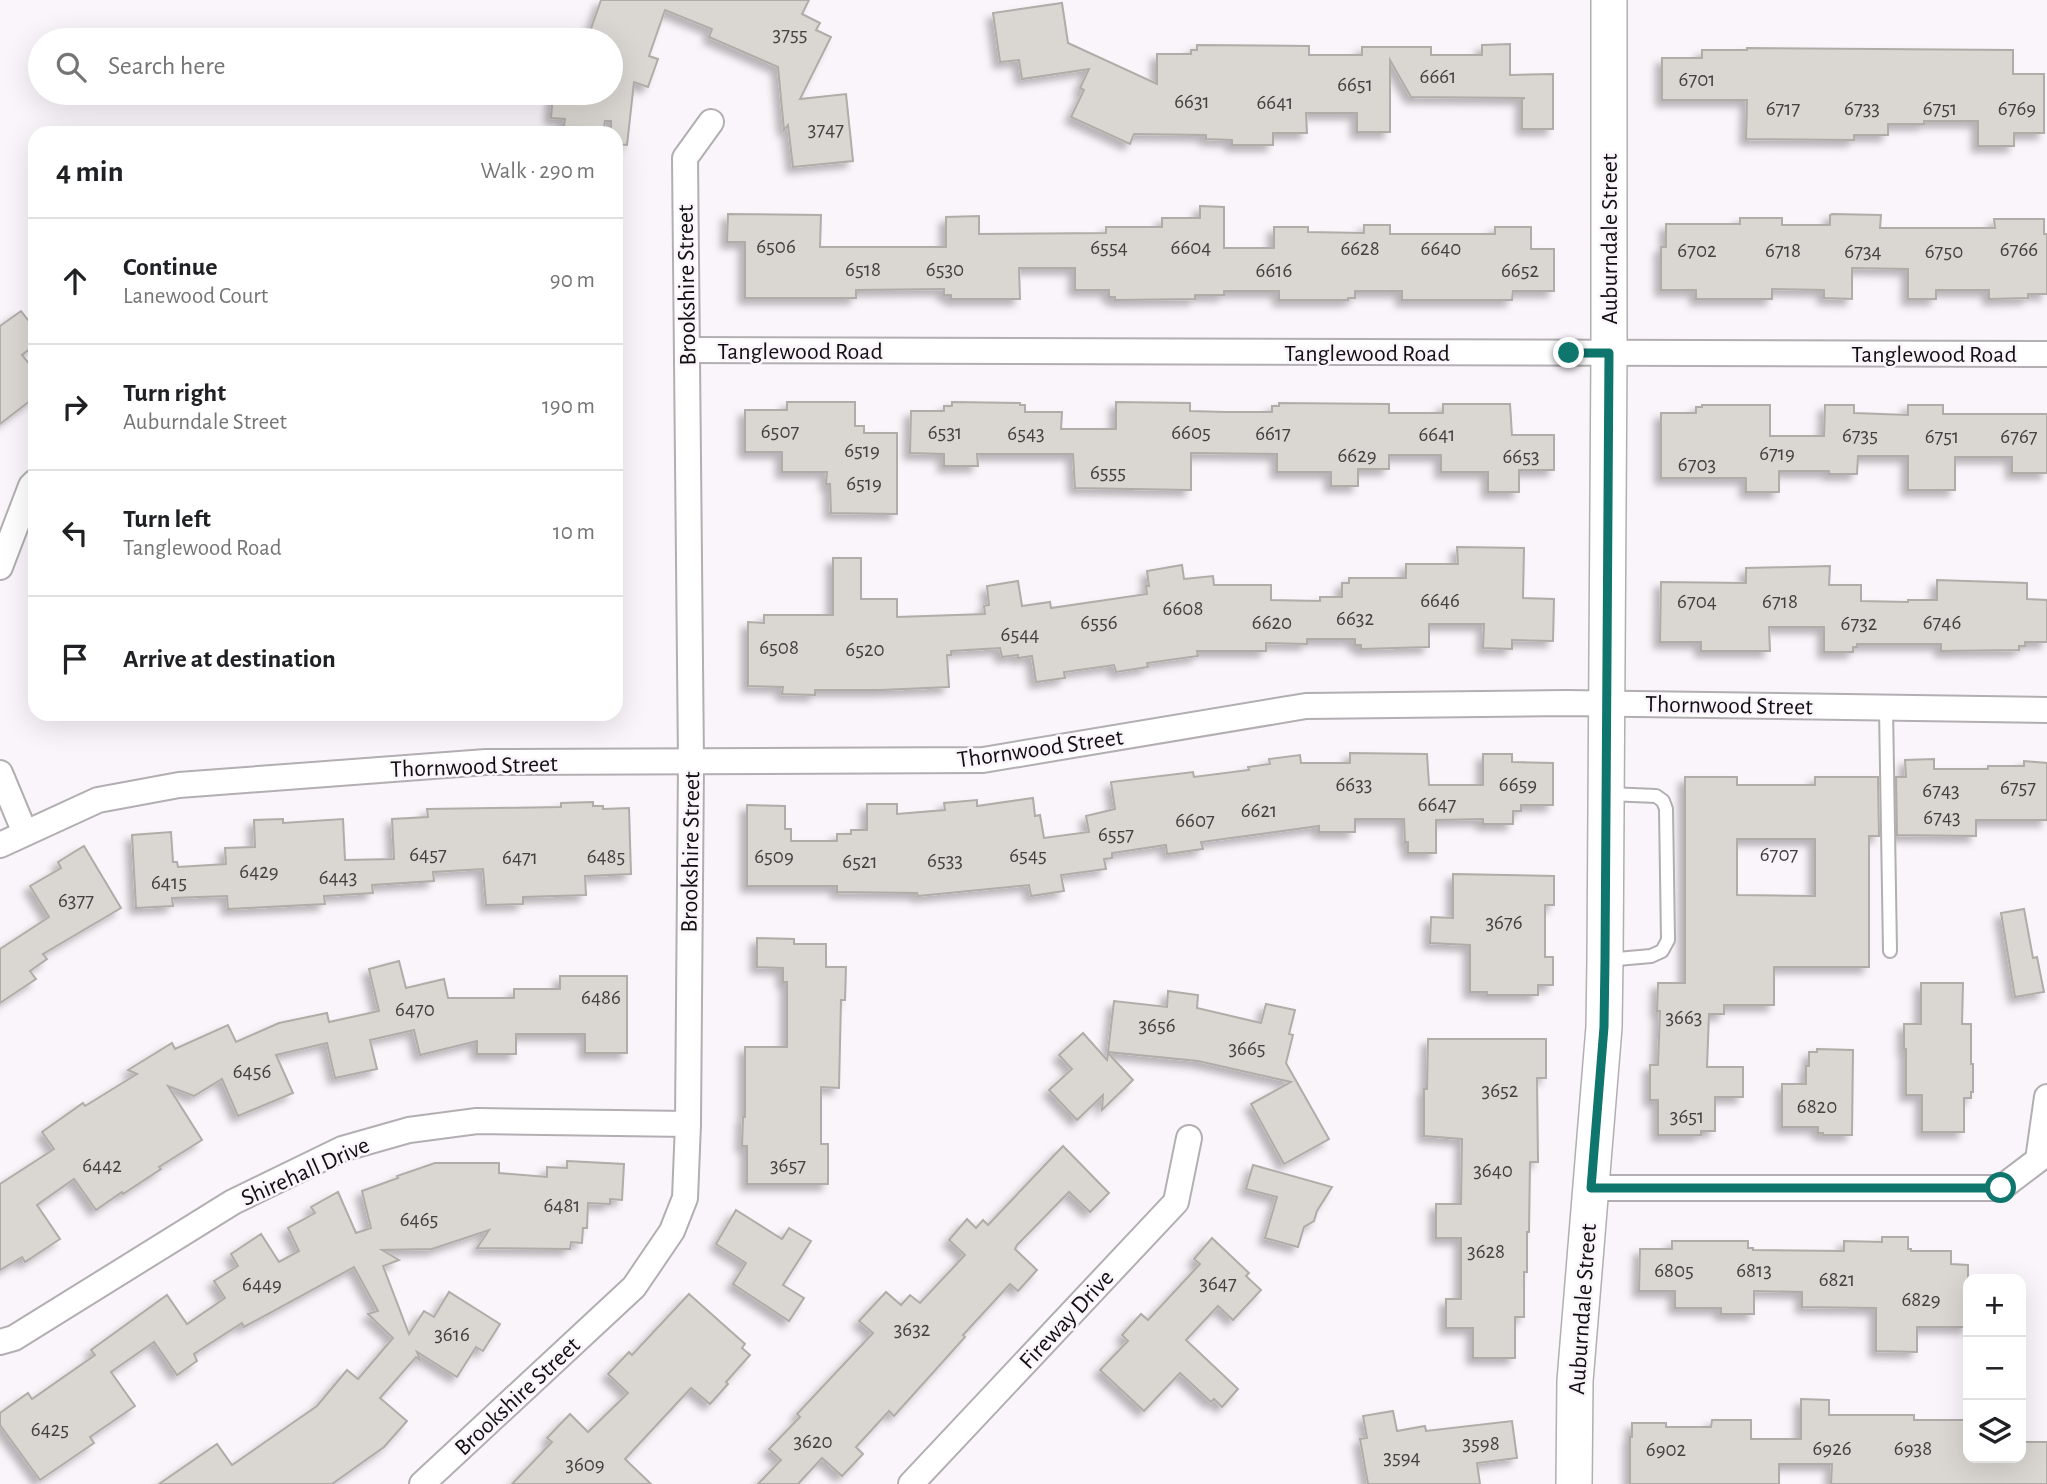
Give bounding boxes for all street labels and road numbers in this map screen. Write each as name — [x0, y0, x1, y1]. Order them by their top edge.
street label: Auburndale Street — [1598, 153, 1622, 325]
street label: Brookshire Street — [674, 204, 700, 366]
street label: Tanglewood Road — [717, 340, 883, 364]
street label: Tanglewood Road — [1284, 342, 1450, 366]
street label: Tanglewood Road — [1851, 343, 2017, 367]
street label: Thornwood Street — [1645, 693, 1813, 719]
street label: Thornwood Street — [956, 725, 1125, 773]
street label: Thornwood Street — [390, 752, 559, 782]
street label: Brookshire Street — [678, 771, 704, 933]
street label: Shirehall Drive — [238, 1133, 373, 1211]
street label: Auburndale Street — [1565, 1223, 1601, 1395]
street label: Fireway Drive — [1015, 1266, 1118, 1374]
street label: Brookshire Street — [451, 1333, 585, 1461]

